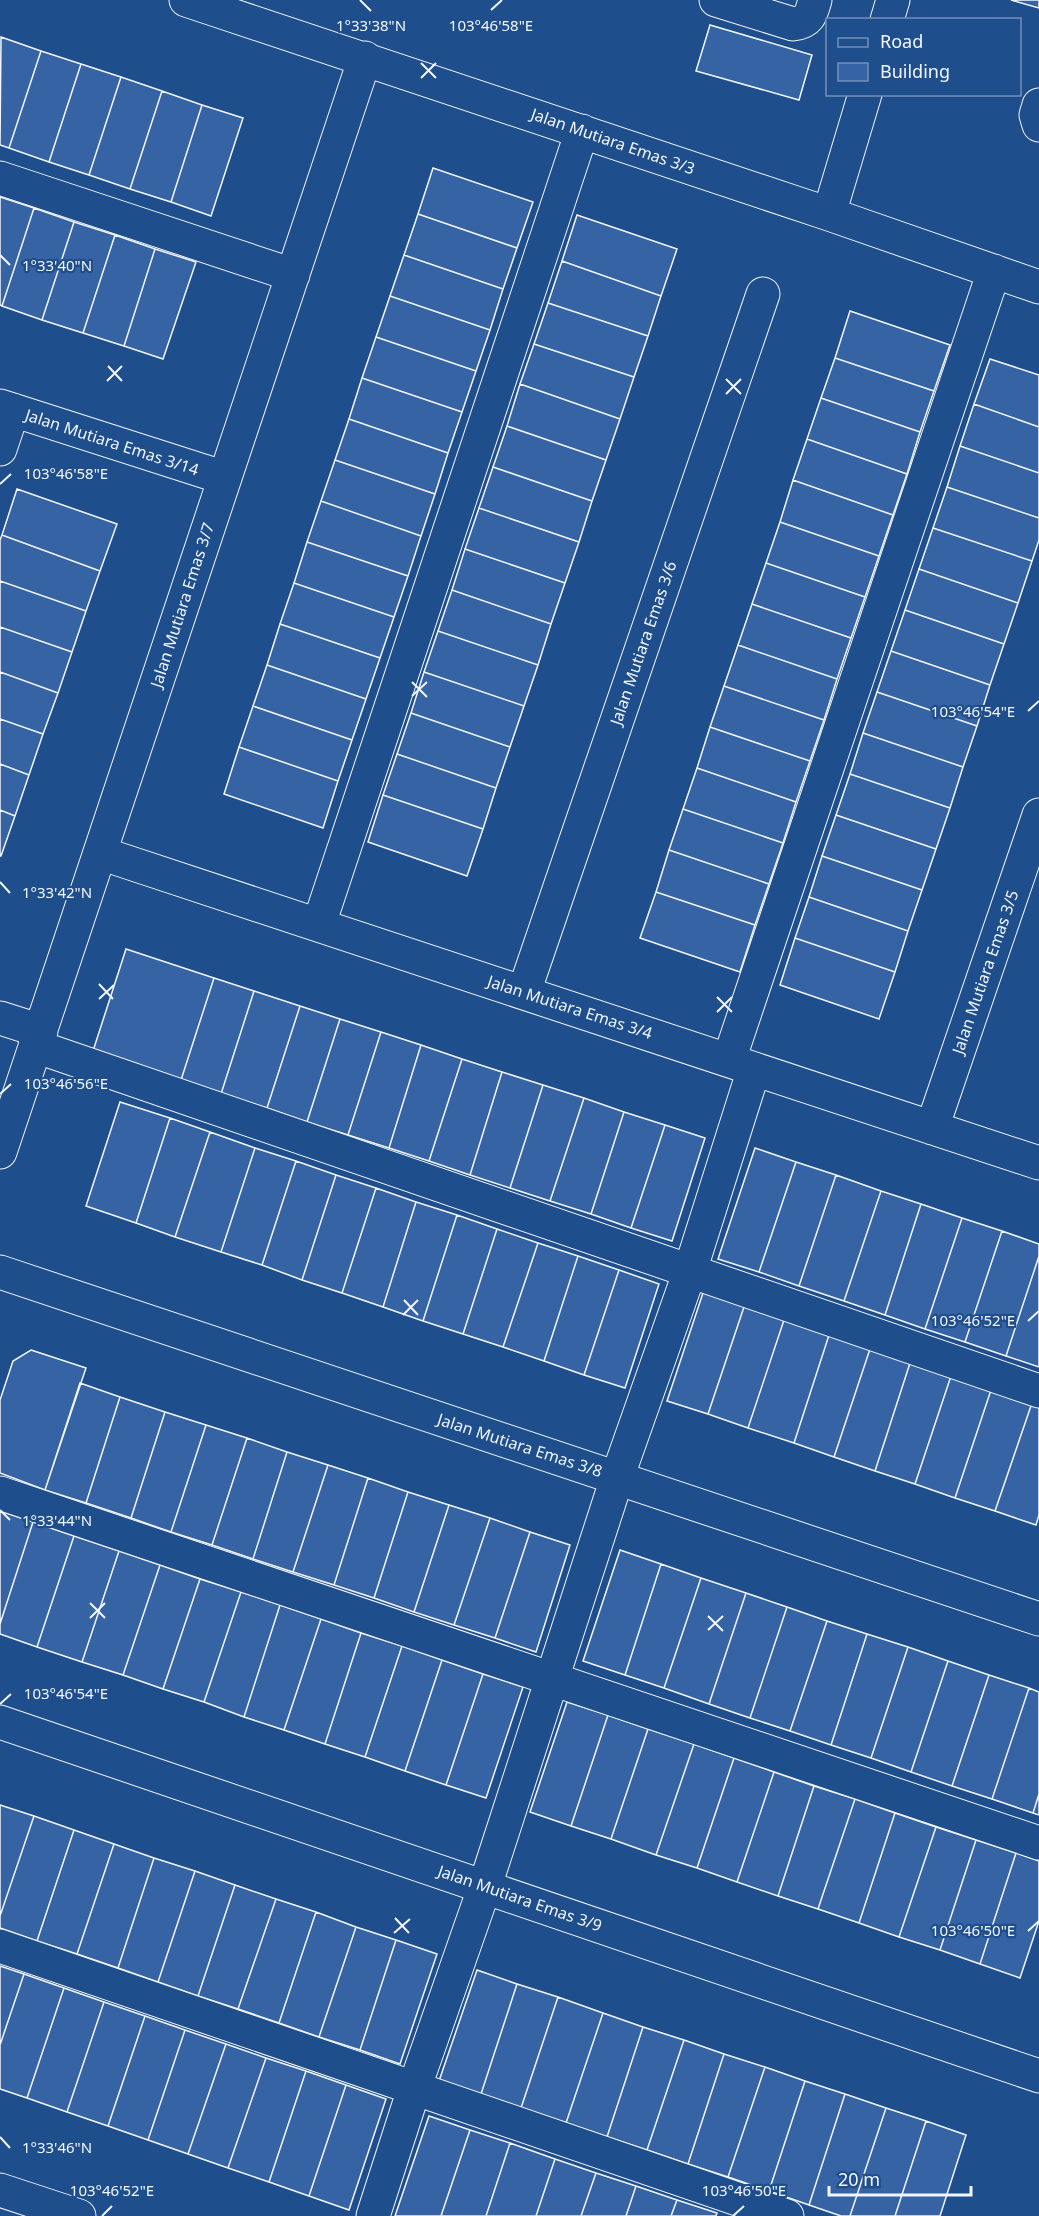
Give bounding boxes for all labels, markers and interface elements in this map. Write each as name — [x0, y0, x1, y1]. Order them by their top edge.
text: 1°33'38"N — [336, 15, 406, 35]
text: 103°46'58"E — [449, 15, 533, 35]
legend — [826, 18, 1021, 96]
text: Road — [880, 29, 923, 53]
text: Building — [880, 59, 950, 83]
street label: Jalan Mutiara Emas 3/3 — [526, 102, 698, 179]
text: 1°33'40"N — [22, 255, 92, 275]
street label: Jalan Mutiara Emas 3/14 — [21, 403, 202, 480]
text: 103°46'58"E — [24, 463, 108, 483]
street label: Jalan Mutiara Emas 3/7 — [144, 520, 219, 692]
street label: Jalan Mutiara Emas 3/6 — [604, 558, 681, 730]
text: 103°46'54"E — [931, 701, 1015, 721]
text: 1°33'42"N — [22, 882, 92, 902]
street label: Jalan Mutiara Emas 3/5 — [946, 887, 1023, 1059]
street label: Jalan Mutiara Emas 3/4 — [483, 969, 655, 1044]
text: 103°46'56"E — [24, 1073, 108, 1093]
text: 103°46'52"E — [931, 1310, 1015, 1330]
street label: Jalan Mutiara Emas 3/8 — [433, 1407, 605, 1482]
text: 1°33'44"N — [22, 1510, 92, 1530]
text: 103°46'54"E — [24, 1683, 108, 1703]
street label: Jalan Mutiara Emas 3/9 — [433, 1859, 605, 1936]
text: 103°46'50"E — [931, 1920, 1015, 1940]
text: 1°33'46"N — [22, 2137, 92, 2157]
scale bar — [829, 2159, 972, 2197]
text: 20 m — [838, 2167, 880, 2191]
text: 103°46'52"E — [70, 2180, 154, 2200]
text: 103°46'50"E — [702, 2180, 786, 2200]

